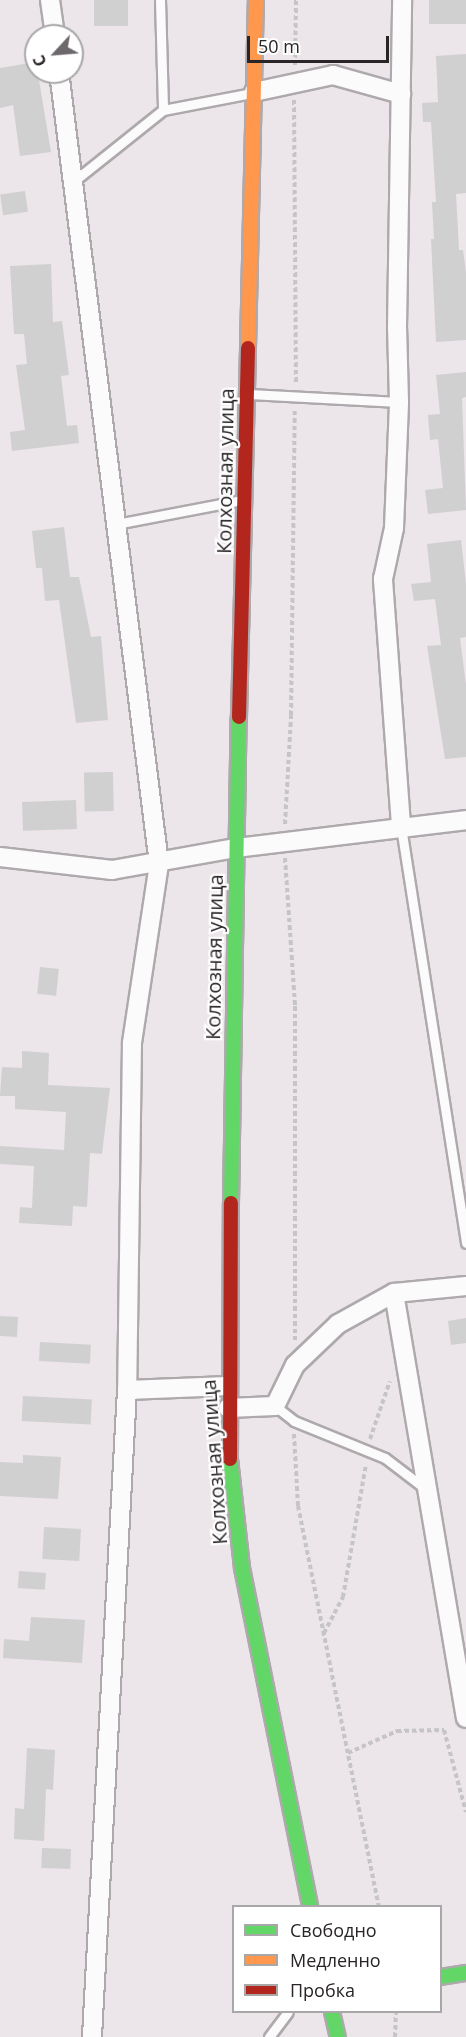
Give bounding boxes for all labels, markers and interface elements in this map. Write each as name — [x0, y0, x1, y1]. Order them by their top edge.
north arrow — [24, 24, 84, 84]
scale bar — [250, 24, 392, 62]
text: 50 m — [258, 34, 300, 58]
text: С — [27, 52, 52, 70]
street label: Колхозная улица — [212, 388, 238, 554]
street label: Колхозная улица — [201, 874, 227, 1040]
street label: Колхозная улица — [196, 1379, 232, 1545]
legend — [232, 1905, 442, 2013]
text: Свободно — [290, 1918, 377, 1942]
text: Медленно — [290, 1948, 381, 1972]
text: Пробка — [290, 1978, 355, 2002]

